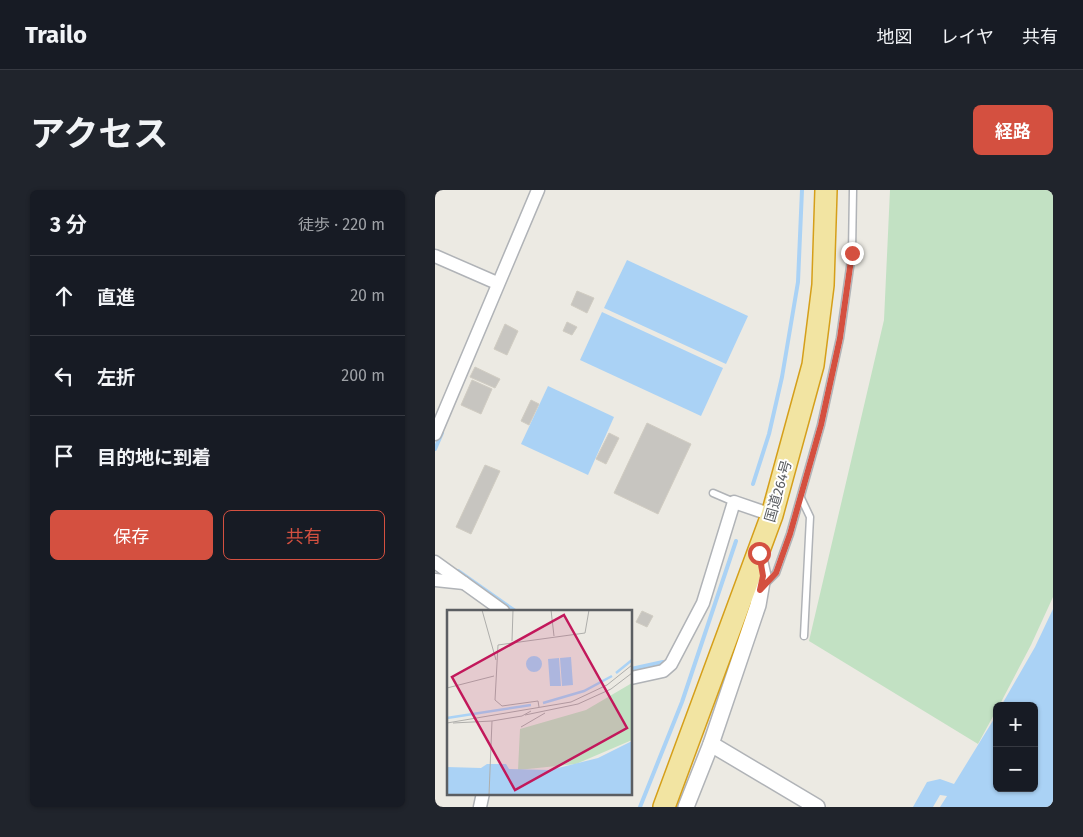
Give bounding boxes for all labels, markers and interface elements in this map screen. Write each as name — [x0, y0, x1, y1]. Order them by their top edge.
text: Trailo — [25, 21, 87, 49]
text: 地図 — [877, 26, 913, 48]
text: レイヤ — [941, 26, 994, 48]
text: 共有 — [1022, 26, 1058, 48]
button: 経路 — [973, 105, 1053, 155]
text: アクセス — [30, 113, 168, 155]
text: 3 分 — [50, 212, 87, 238]
text: 徒歩 · 220 m — [298, 215, 385, 234]
route end — [841, 242, 864, 265]
icon: ahead — [50, 282, 78, 310]
text: 直進 — [97, 286, 135, 309]
text: 20 m — [350, 286, 385, 305]
icon: left — [50, 362, 78, 390]
text: 左折 — [97, 366, 135, 389]
text: 200 m — [341, 366, 385, 385]
icon: arrive — [50, 442, 78, 470]
text: 目的地に到着 — [97, 446, 211, 469]
street label: 国道264号 — [762, 458, 795, 524]
button: 保存 — [50, 510, 213, 560]
button: 共有 — [223, 510, 385, 560]
route start — [748, 542, 771, 565]
inset map — [447, 610, 633, 794]
map controls — [993, 702, 1038, 792]
button: + — [993, 702, 1038, 747]
button: − — [993, 747, 1038, 792]

